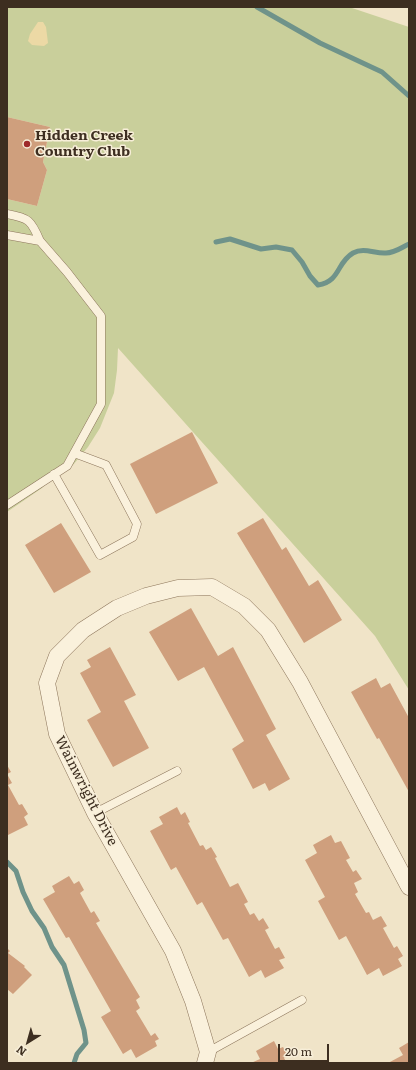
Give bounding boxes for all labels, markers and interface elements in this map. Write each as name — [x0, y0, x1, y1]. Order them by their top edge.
place label: Hidden Creek Country Club — [35, 128, 133, 160]
marker: Hidden Creek Country Club — [22, 139, 32, 149]
street label: Wainwright Drive — [51, 733, 121, 849]
north arrow — [8, 1022, 48, 1062]
scale bar — [280, 1036, 331, 1062]
text: N — [12, 1042, 29, 1061]
text: 20 m — [285, 1042, 312, 1060]

